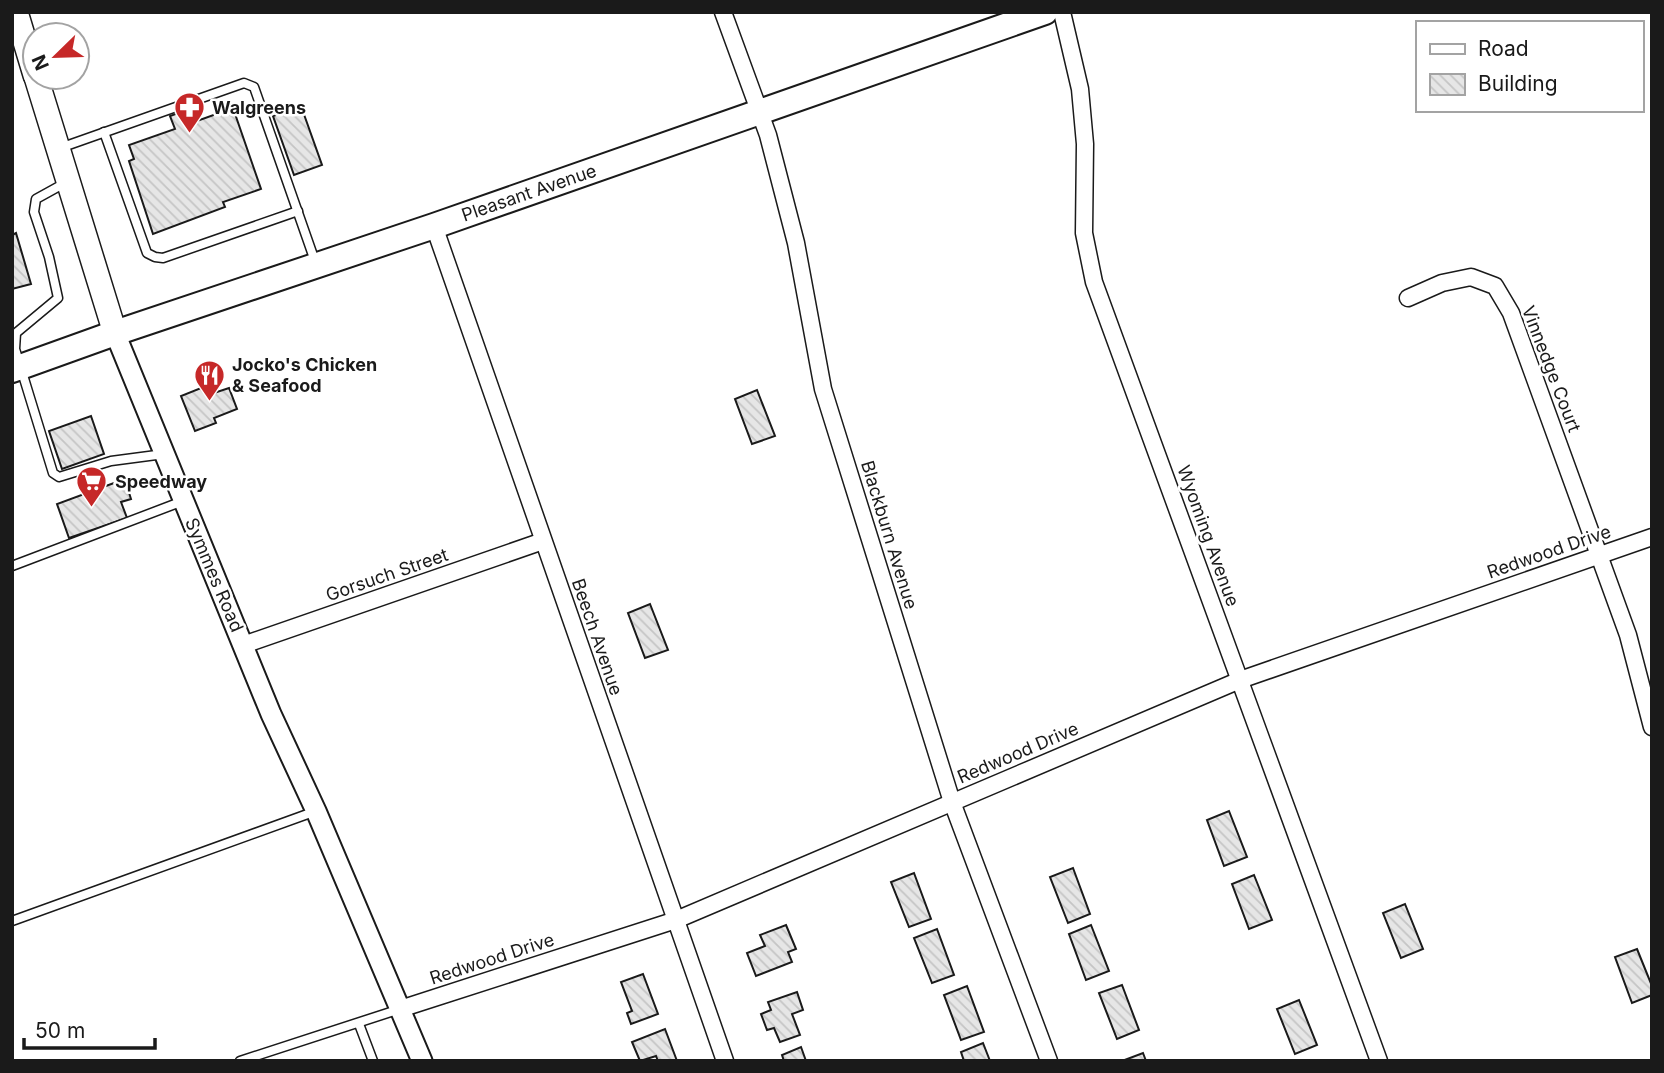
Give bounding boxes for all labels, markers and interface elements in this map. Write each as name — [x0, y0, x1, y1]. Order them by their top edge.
north arrow — [21, 21, 91, 91]
legend — [1416, 21, 1643, 112]
text: Road — [1478, 36, 1529, 61]
text: N — [27, 51, 54, 74]
text: Building — [1478, 71, 1558, 96]
pharmacy icon: Walgreens — [172, 91, 206, 135]
place label: Walgreens — [212, 97, 306, 118]
street label: Pleasant Avenue — [459, 160, 599, 225]
street label: Vinnedge Court — [1518, 303, 1585, 435]
place label: Jocko's Chicken & Seafood — [232, 354, 377, 396]
restaurant icon: Jocko's Chicken & Seafood — [192, 358, 226, 402]
street label: Blackburn Avenue — [857, 458, 922, 612]
street label: Wyoming Avenue — [1173, 463, 1244, 609]
supermarket icon: Speedway — [75, 465, 109, 509]
place label: Speedway — [115, 471, 207, 492]
street label: Symmes Road — [181, 515, 248, 635]
street label: Redwood Drive — [1484, 521, 1614, 583]
street label: Gorsuch Street — [323, 544, 451, 605]
street label: Beech Avenue — [568, 576, 627, 698]
street label: Redwood Drive — [954, 718, 1082, 788]
street label: Redwood Drive — [427, 929, 557, 989]
scale bar — [24, 1006, 156, 1050]
text: 50 m — [35, 1018, 85, 1043]

